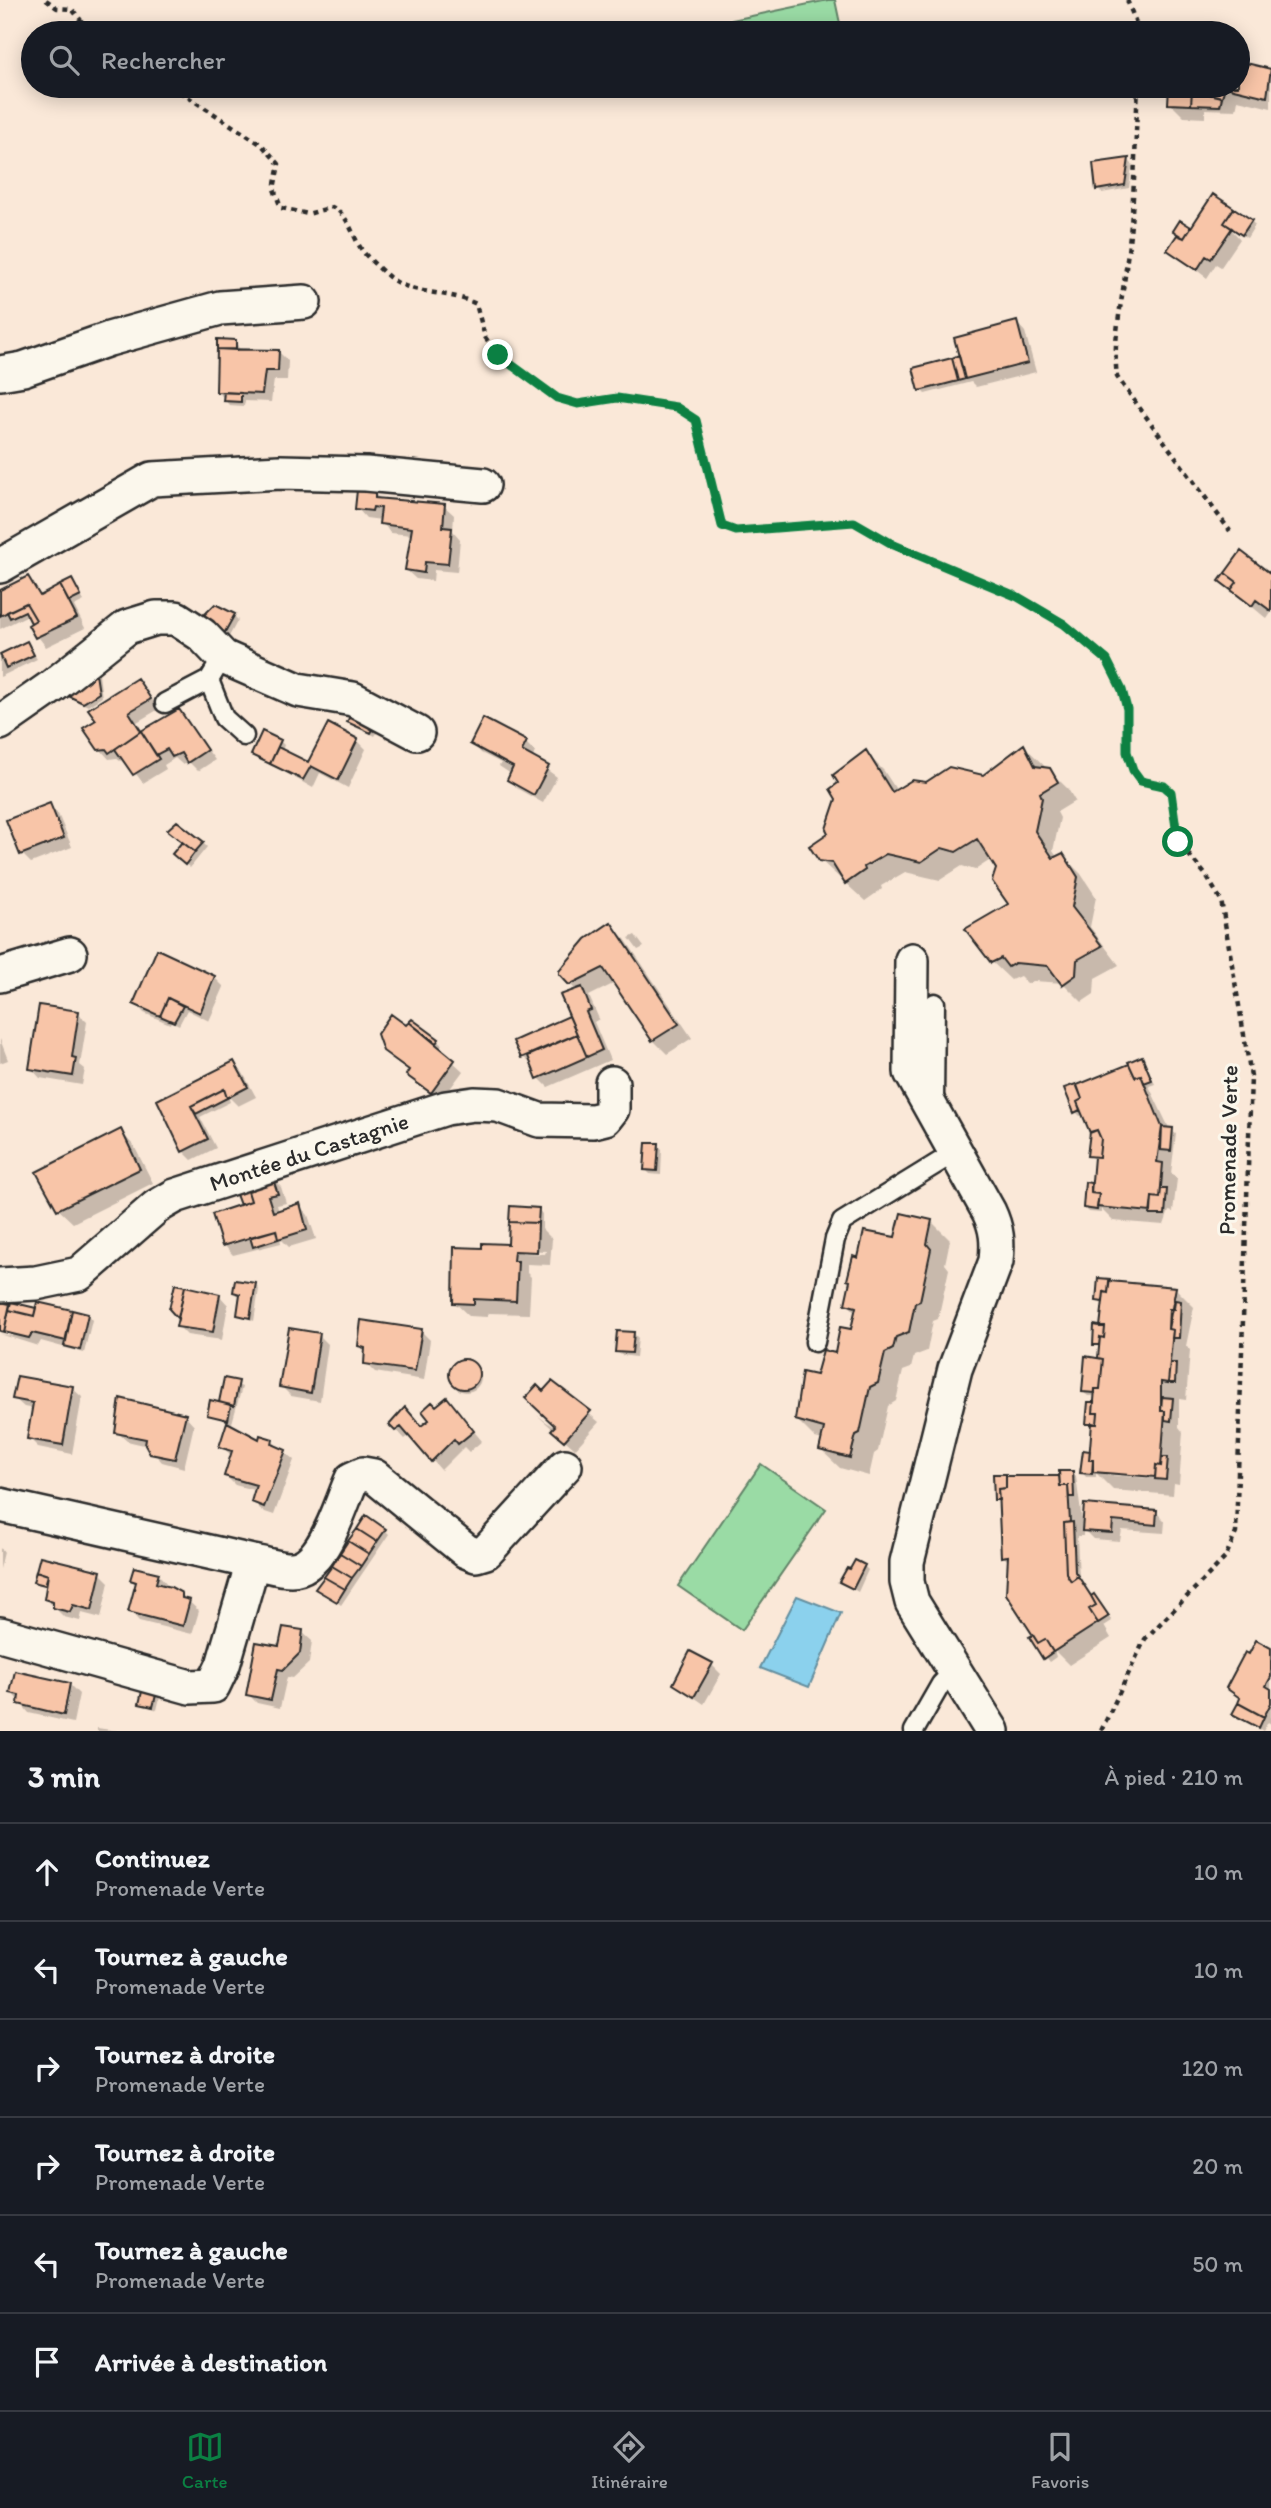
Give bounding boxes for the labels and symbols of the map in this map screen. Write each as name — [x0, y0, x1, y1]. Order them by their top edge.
route end — [482, 339, 513, 370]
route start — [1162, 826, 1193, 857]
street label: Promenade Verte — [1213, 1065, 1243, 1235]
street label: Montée du Castagnie — [206, 1107, 412, 1197]

